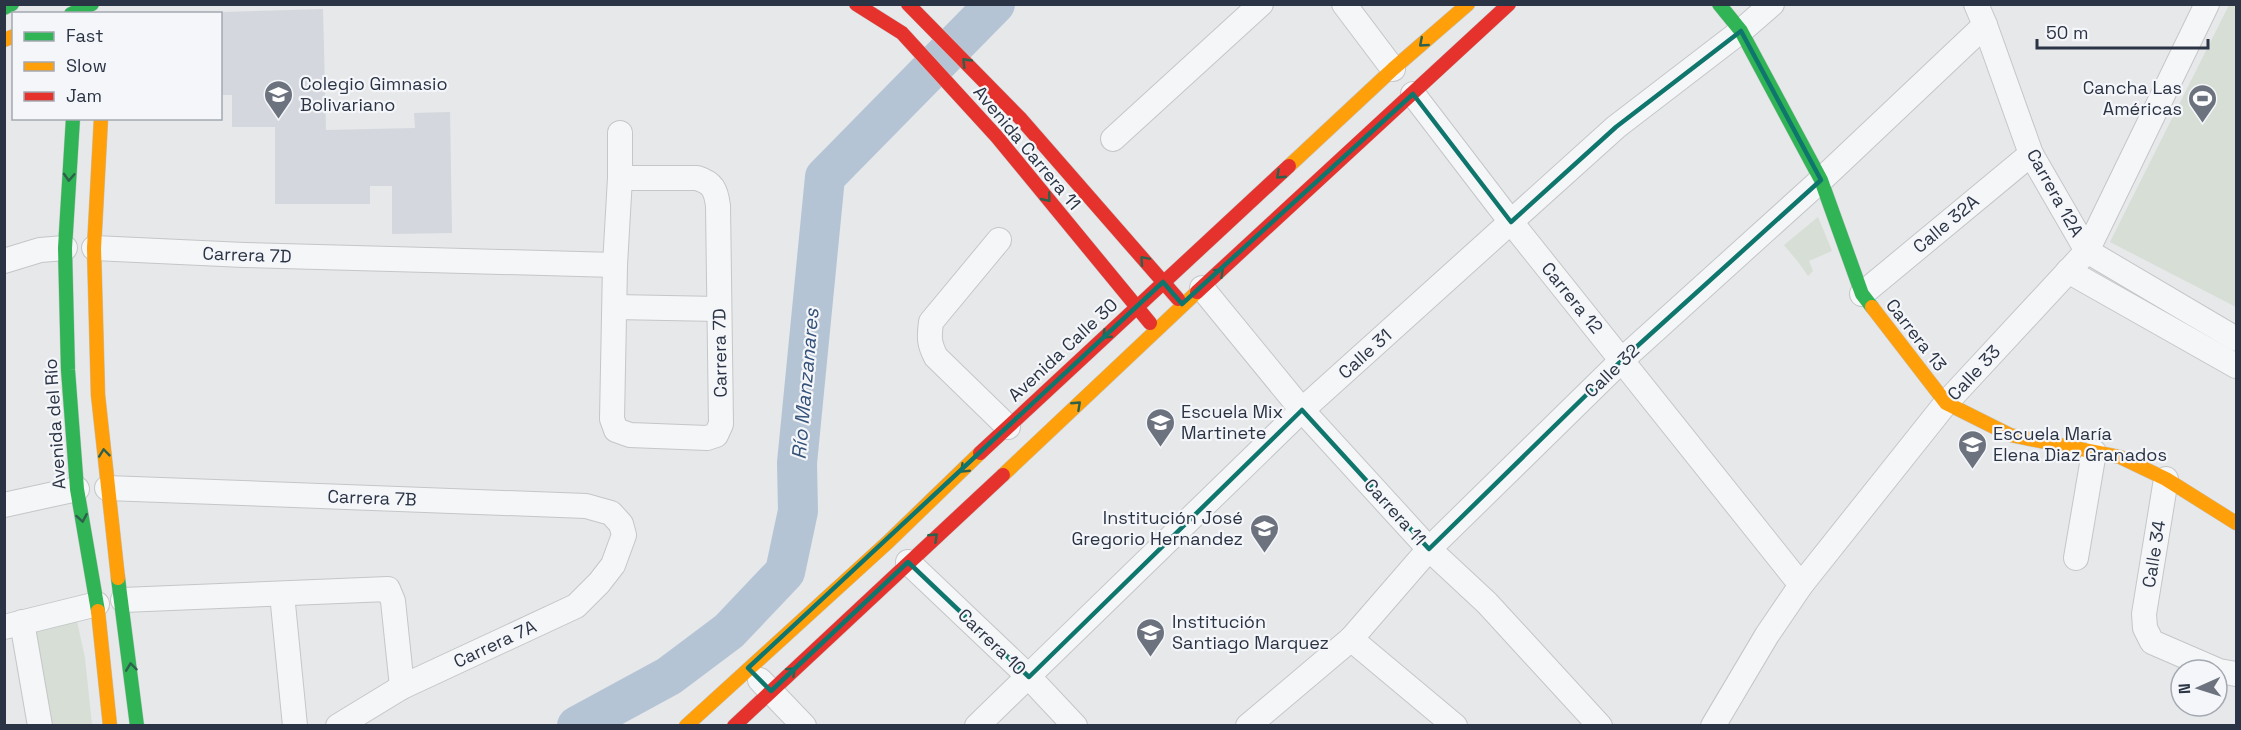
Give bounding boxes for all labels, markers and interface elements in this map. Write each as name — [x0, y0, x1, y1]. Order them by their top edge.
legend — [12, 12, 222, 120]
scale bar — [2037, 12, 2208, 50]
text: 50 m — [2046, 21, 2088, 44]
text: Fast — [66, 24, 103, 47]
one-way arrow — [1420, 36, 1430, 47]
text: Slow — [66, 54, 107, 77]
one-way arrow — [962, 58, 973, 68]
place label: Colegio Gimnasio Bolivariano — [300, 72, 448, 116]
place label: Cancha Las Américas — [2083, 76, 2182, 120]
school or university icon: Colegio Gimnasio Bolivariano — [263, 78, 295, 120]
street label: Avenida Carrera 11 — [969, 81, 1086, 215]
sports icon: Cancha Las Américas — [2187, 82, 2219, 124]
text: Jam — [66, 84, 102, 107]
street label: Carrera 12A — [2022, 145, 2089, 241]
one-way arrow — [1276, 168, 1287, 179]
one-way arrow — [63, 172, 76, 181]
street label: Calle 32A — [1908, 189, 1983, 258]
one-way arrow — [1040, 191, 1051, 202]
street label: Carrera 7D — [202, 241, 292, 268]
one-way arrow — [1140, 256, 1151, 266]
street label: Carrera 12 — [1536, 257, 1608, 338]
one-way arrow — [1213, 268, 1223, 279]
street label: Avenida Calle 30 — [1003, 293, 1122, 406]
street label: Carrera 13 — [1881, 294, 1952, 376]
water label: Río Manzanares — [785, 306, 825, 460]
street label: Carrera 7D — [707, 308, 732, 398]
street label: Calle 31 — [1333, 324, 1396, 384]
one-way arrow — [1102, 328, 1113, 339]
street label: Calle 32 — [1579, 339, 1644, 402]
street label: Calle 33 — [1942, 340, 2005, 405]
street label: Avenida del Río — [38, 358, 71, 490]
place label: Escuela Mix Martinete — [1181, 400, 1283, 444]
one-way arrow — [1070, 401, 1081, 412]
school or university icon: Escuela Mix Martinete — [1144, 406, 1176, 448]
place label: Escuela María Elena Diaz Granados — [1993, 422, 2167, 466]
school or university icon: Escuela María Elena Diaz Granados — [1956, 428, 1988, 470]
one-way arrow — [98, 449, 111, 458]
one-way arrow — [960, 462, 970, 473]
street label: Carrera 11 — [1359, 473, 1431, 550]
street label: Carrera 7B — [327, 484, 417, 511]
place label: Institución José Gregorio Hernandez — [1071, 506, 1243, 550]
school or university icon: Institución José Gregorio Hernandez — [1248, 512, 1280, 554]
one-way arrow — [75, 513, 88, 523]
street label: Calle 34 — [2137, 518, 2170, 589]
one-way arrow — [927, 533, 938, 544]
street label: Carrera 10 — [953, 603, 1031, 680]
place label: Institución Santiago Marquez — [1172, 610, 1329, 654]
street label: Carrera 7A — [450, 614, 540, 673]
school or university icon: Institución Santiago Marquez — [1135, 616, 1167, 658]
north arrow — [2169, 658, 2229, 718]
one-way arrow — [125, 663, 138, 672]
one-way arrow — [785, 667, 796, 678]
text: N — [2174, 683, 2195, 695]

